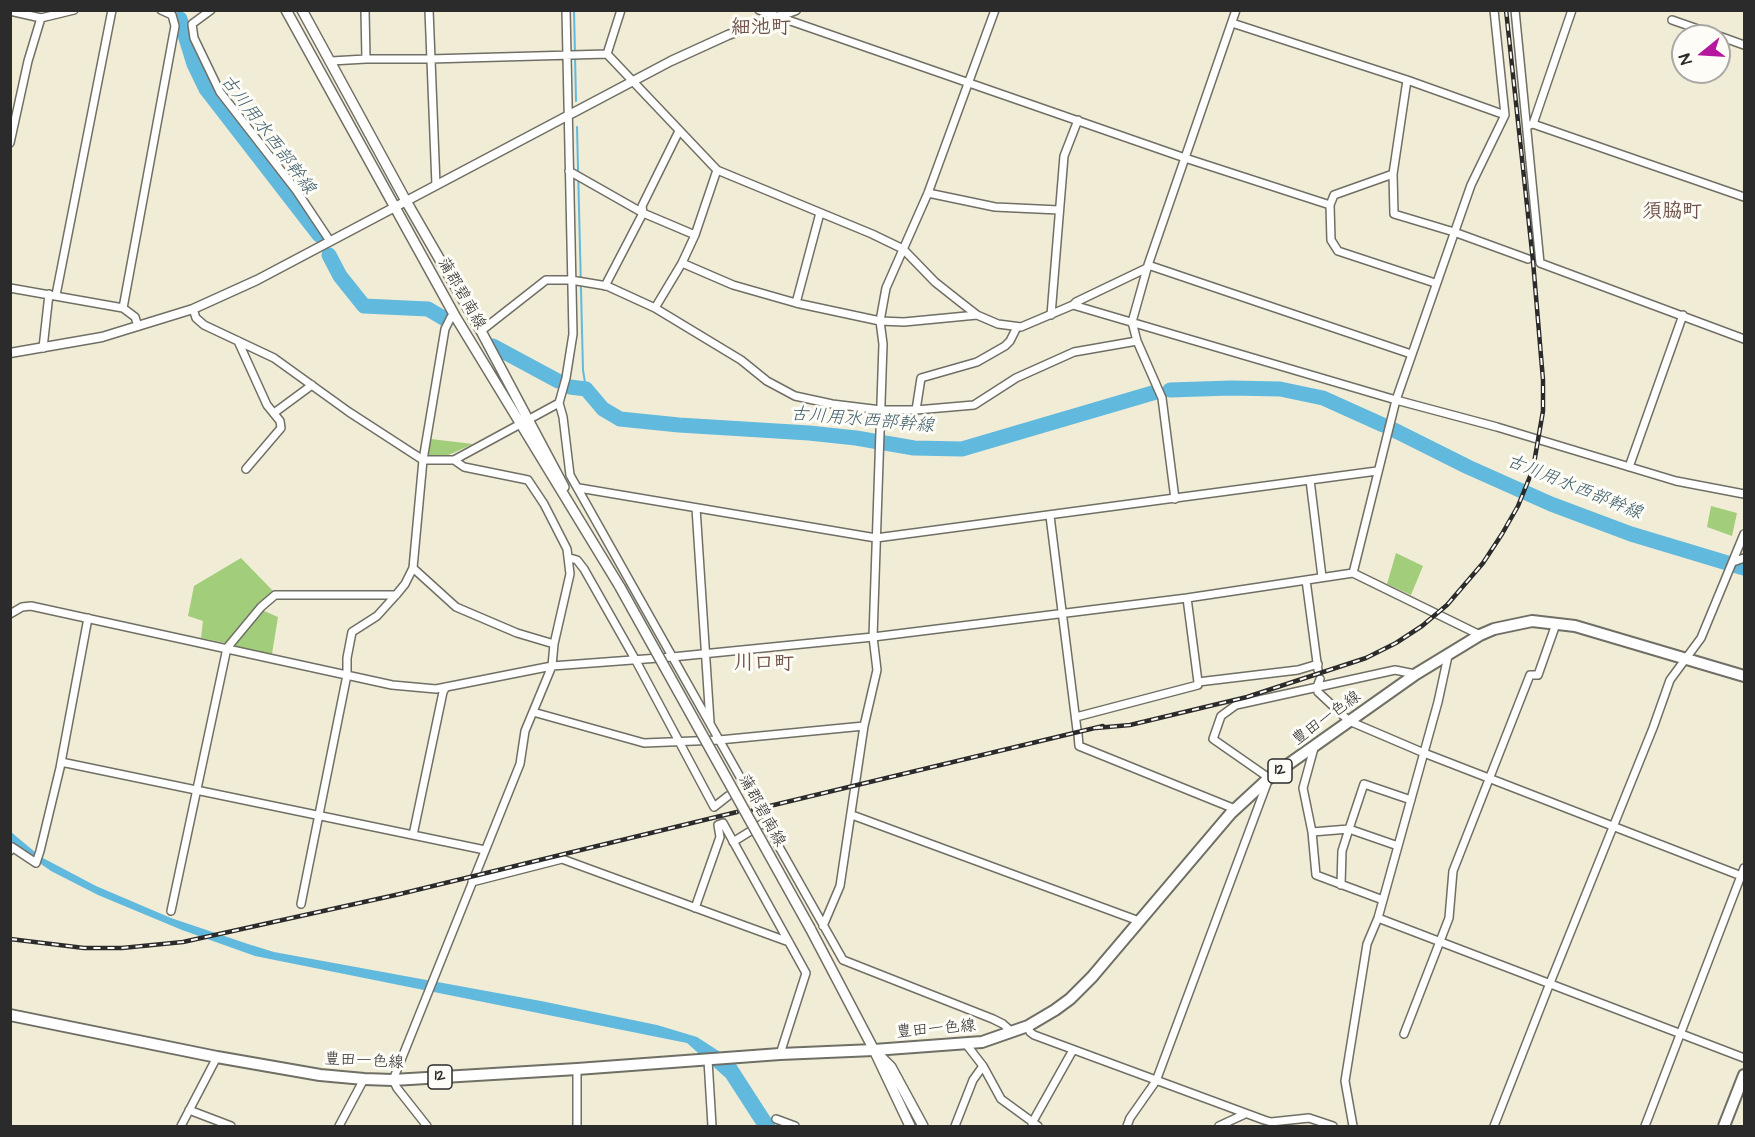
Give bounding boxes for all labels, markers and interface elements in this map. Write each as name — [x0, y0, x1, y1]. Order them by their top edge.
district label: 細池町 — [731, 17, 791, 41]
north arrow — [1671, 24, 1731, 84]
text: N — [1674, 51, 1698, 67]
water label: 古川用水西部幹線 — [215, 71, 319, 199]
district label: 須脇町 — [1642, 201, 1702, 225]
street label: 蒲郡碧南線 — [433, 255, 489, 333]
water label: 古川用水西部幹線 — [789, 404, 935, 438]
water label: 古川用水西部幹線 — [1503, 451, 1645, 525]
district label: 川口町 — [734, 653, 794, 677]
street label: 豊田一色線 — [1289, 688, 1365, 750]
road number: 12 — [1268, 759, 1292, 783]
street label: 蒲郡碧南線 — [733, 771, 789, 851]
street label: 豊田一色線 — [895, 1017, 977, 1043]
street label: 豊田一色線 — [324, 1050, 404, 1074]
road number: 12 — [428, 1065, 452, 1089]

